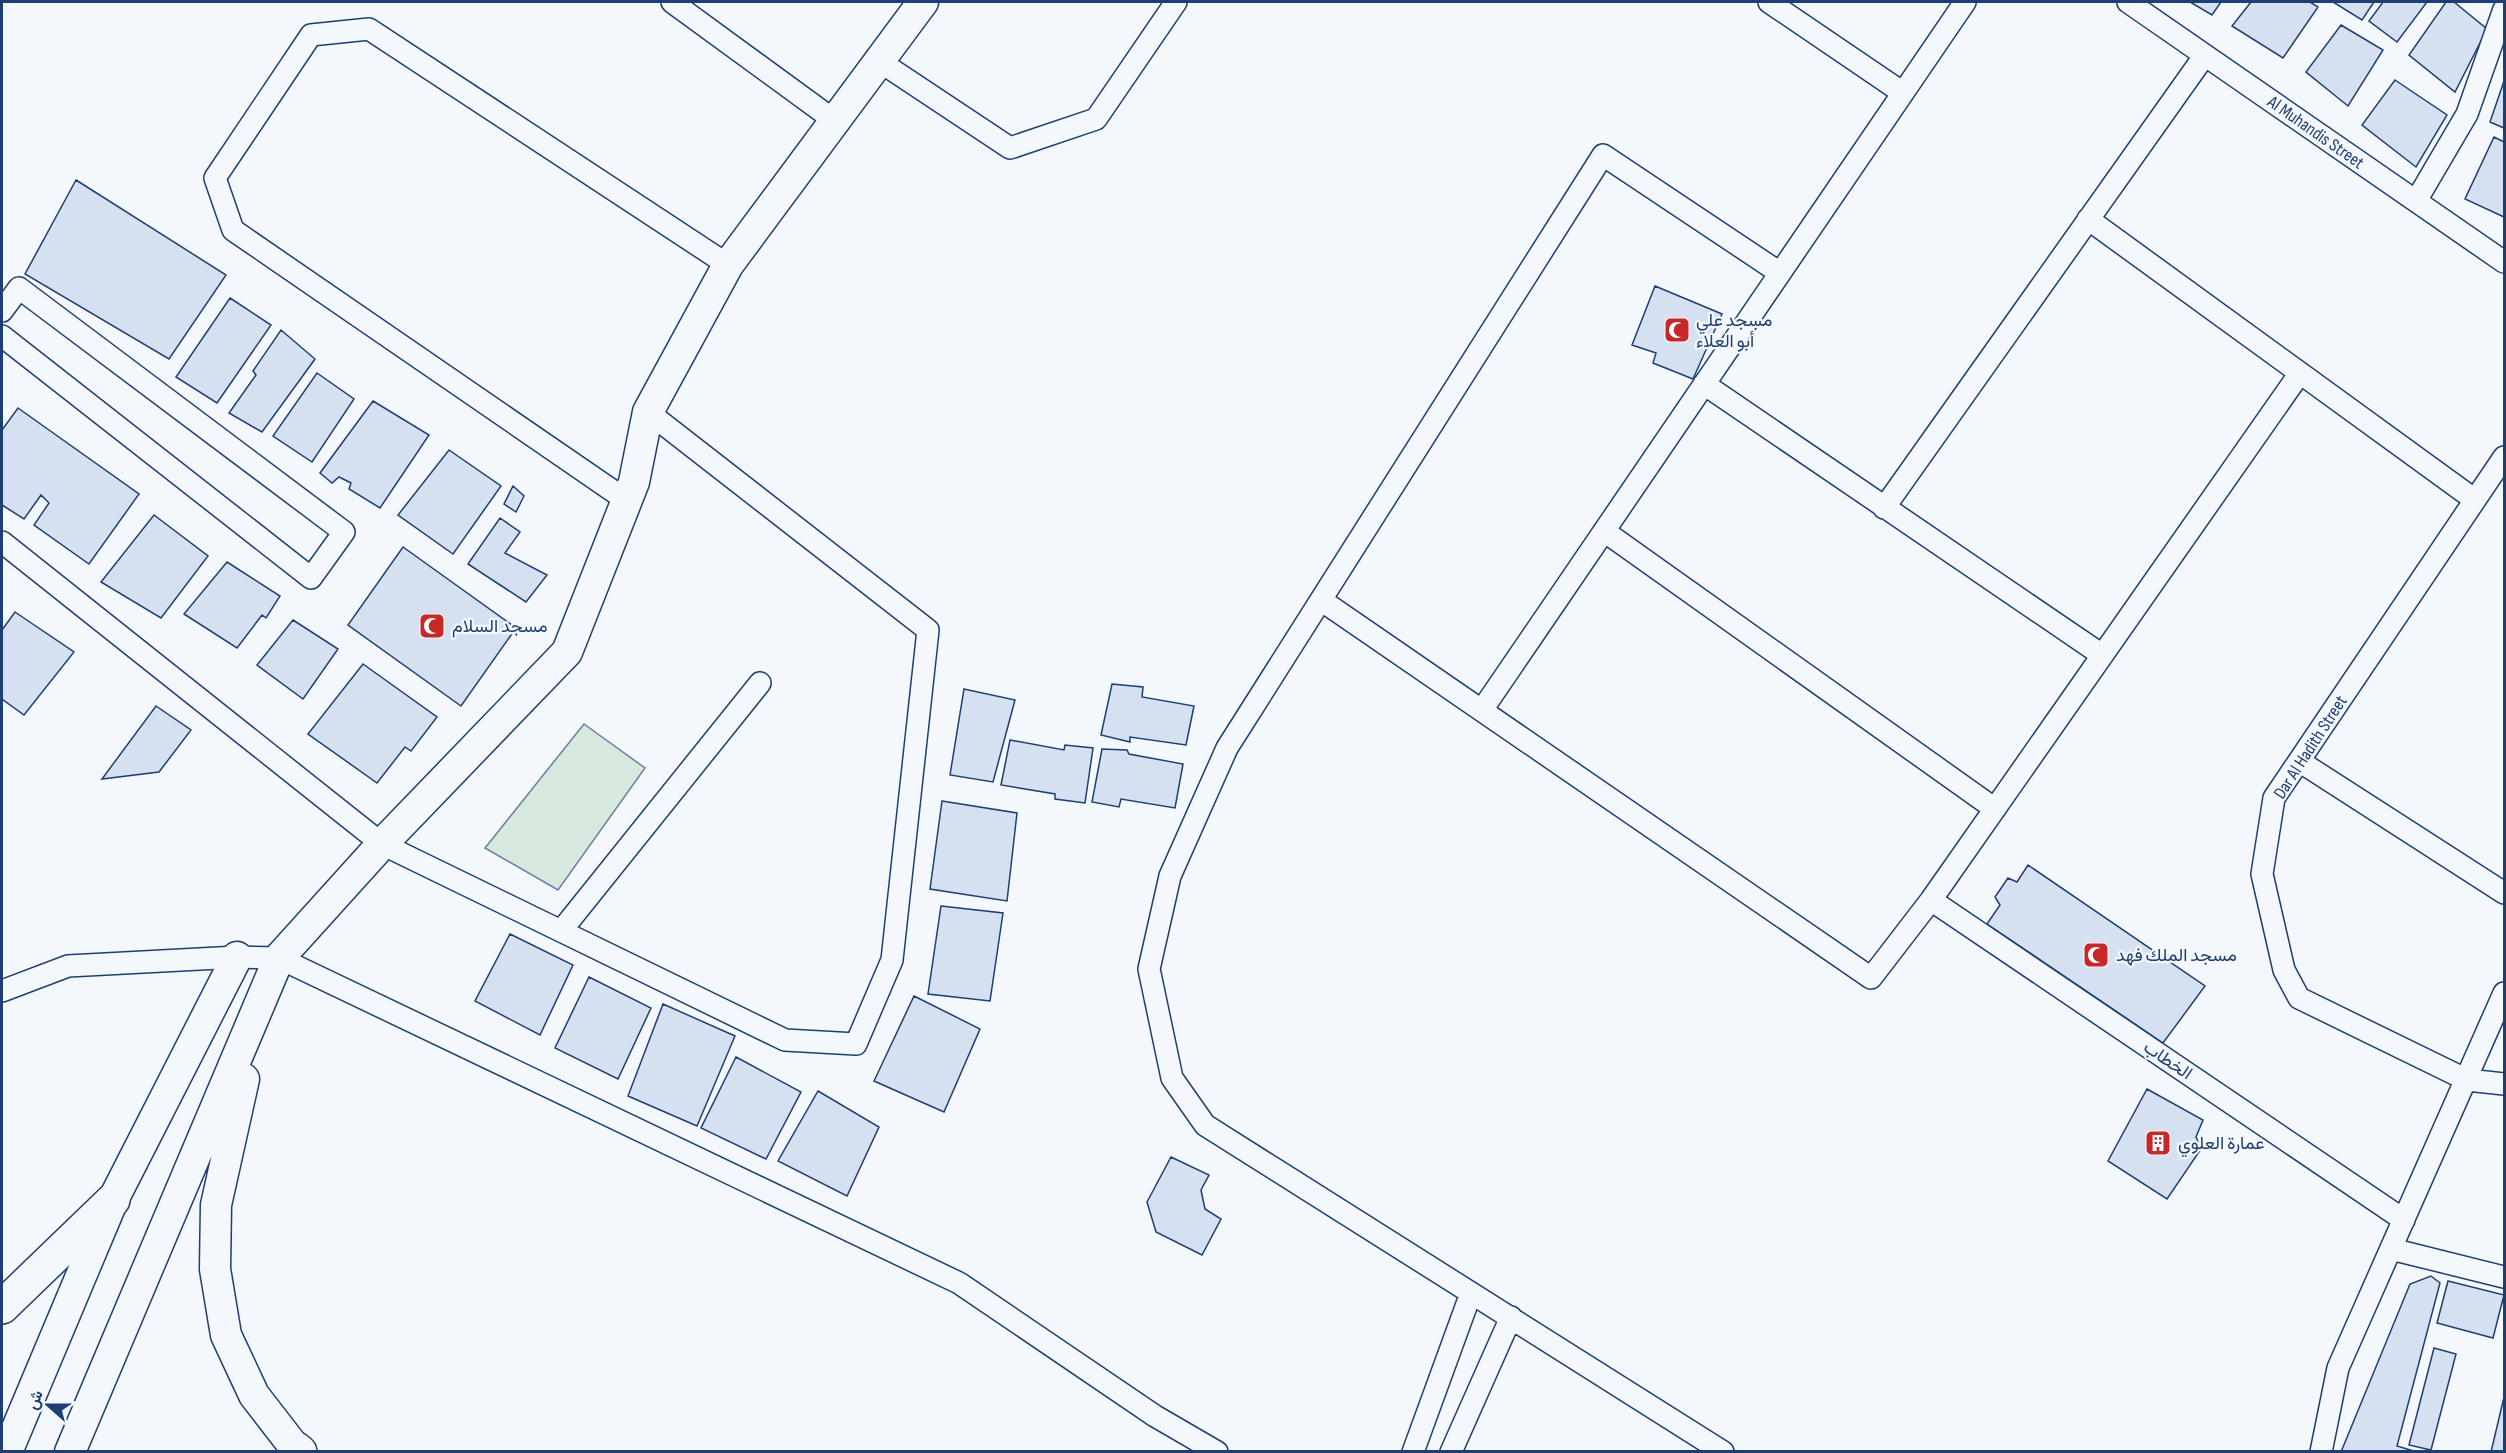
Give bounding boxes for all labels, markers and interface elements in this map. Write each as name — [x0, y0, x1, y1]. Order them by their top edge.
street label: Al Muhandis Street — [2263, 91, 2368, 174]
place label: مسجد علي أبو العلاء — [1696, 310, 1772, 352]
mosque icon: مسجد علي أبو العلاء — [1662, 315, 1692, 345]
mosque icon: مسجد السلام — [417, 611, 447, 641]
place label: مسجد السلام — [452, 616, 548, 638]
street label: Dar Al Hadith Street — [2269, 691, 2352, 803]
mosque icon: مسجد الملك فهد — [2081, 940, 2111, 970]
place label: مسجد الملك فهد — [2116, 945, 2237, 966]
street label: الخطاب — [2139, 1037, 2196, 1084]
building icon: عمارة العلوي — [2143, 1128, 2173, 1158]
place label: عمارة العلوي — [2178, 1133, 2265, 1158]
north arrow — [18, 1375, 78, 1435]
text: ش — [23, 1388, 48, 1413]

